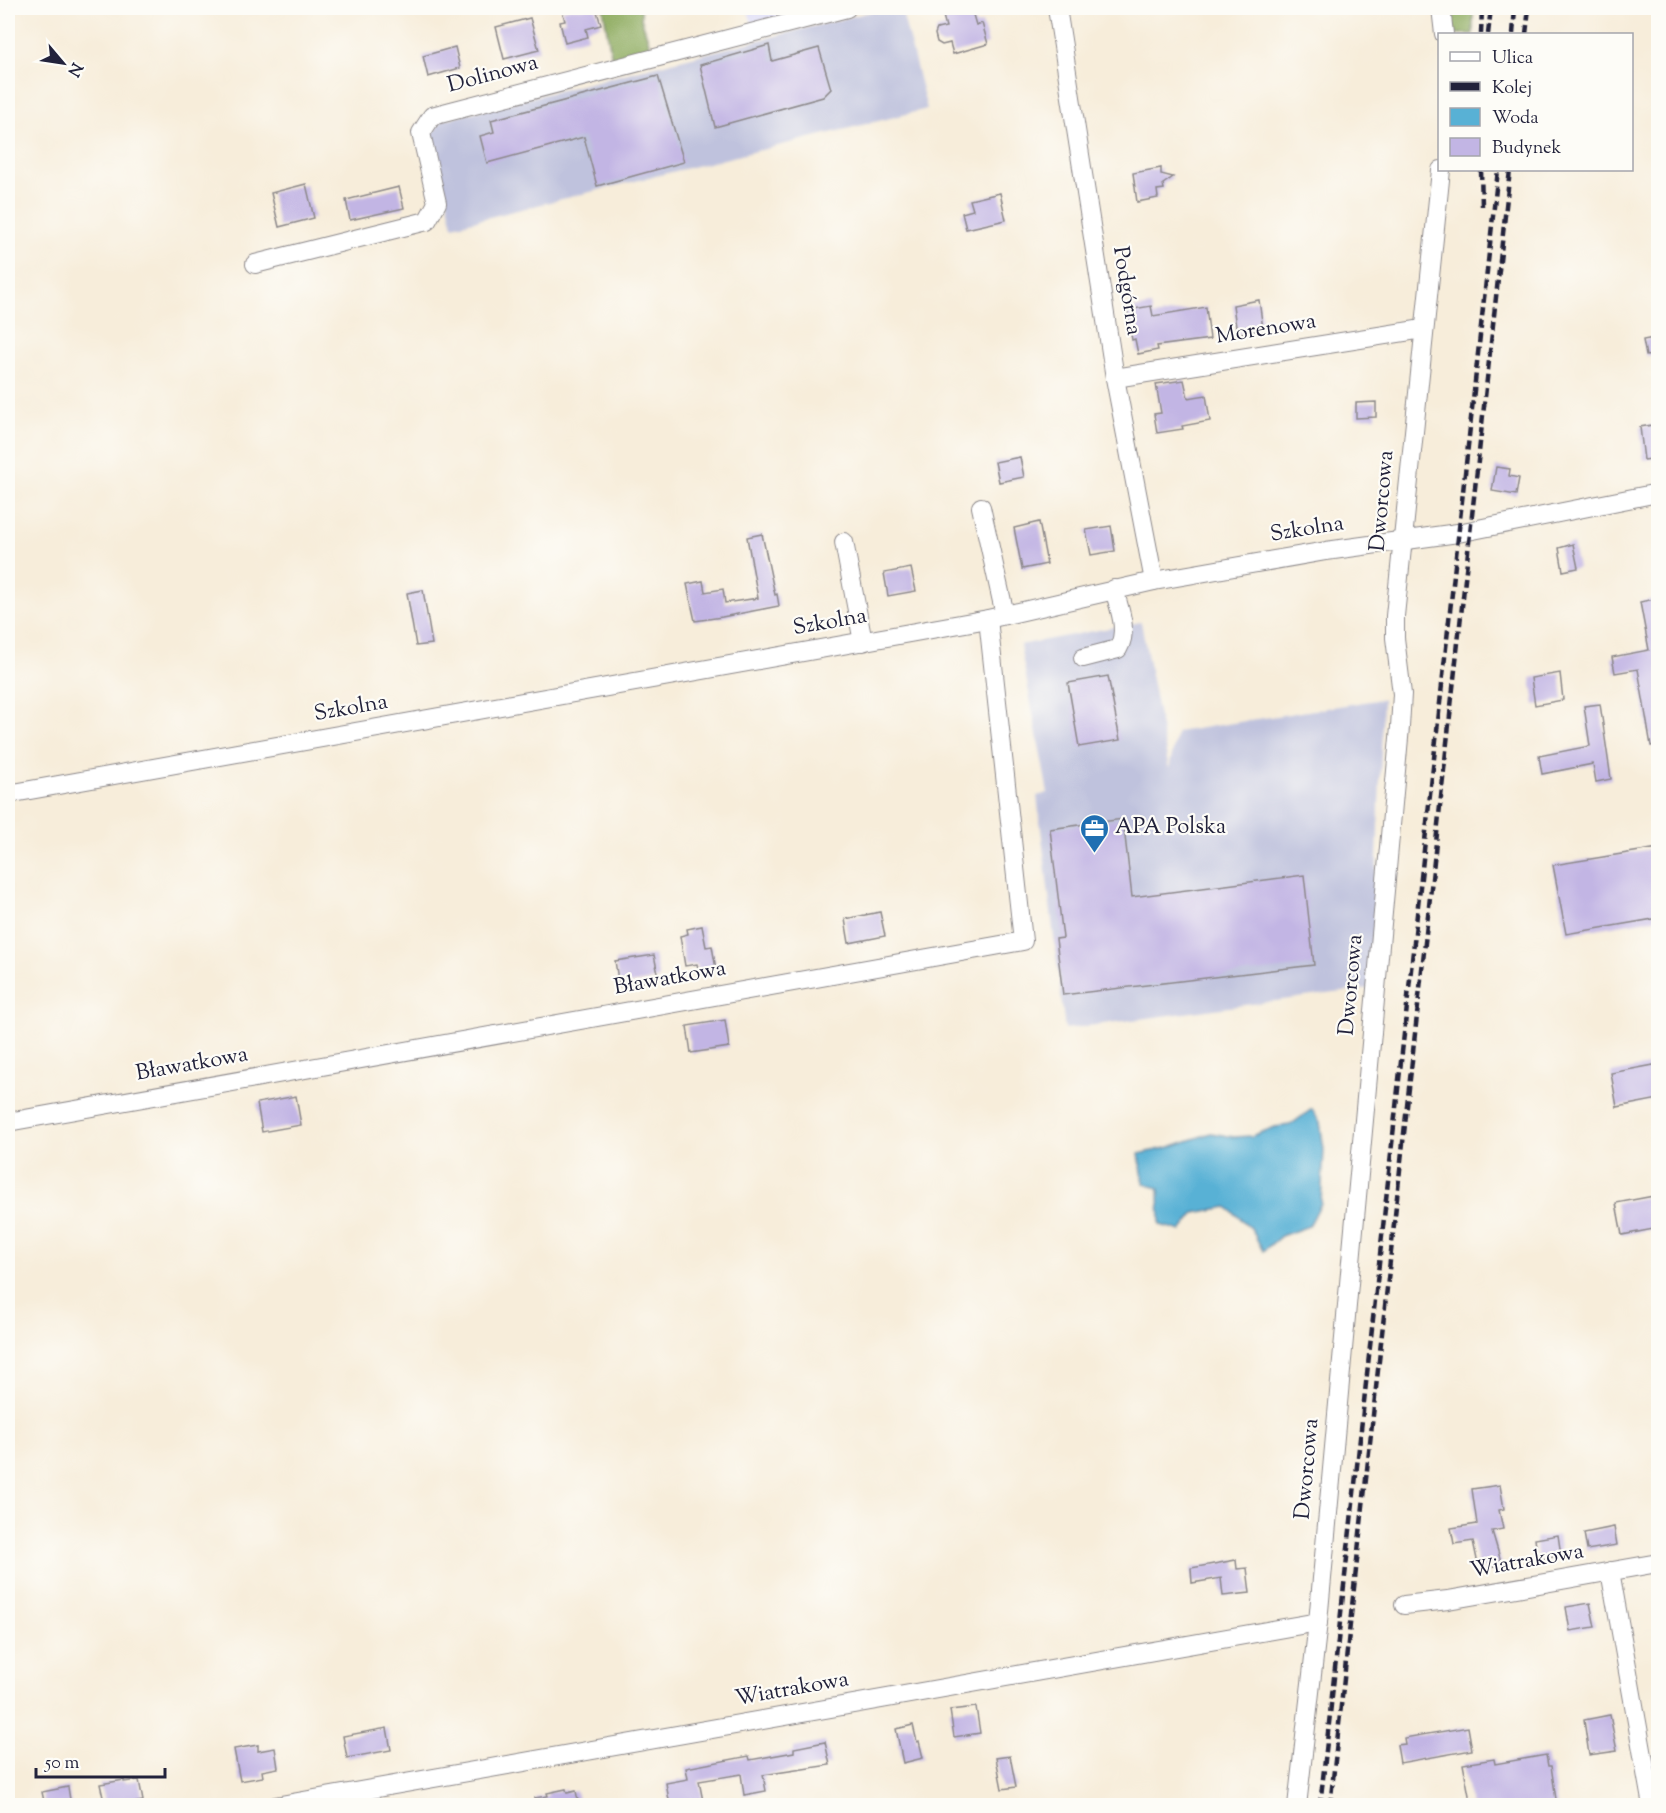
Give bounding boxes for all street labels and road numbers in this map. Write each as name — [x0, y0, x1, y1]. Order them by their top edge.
street label: Dolinowa — [444, 48, 542, 102]
street label: Podgórna — [1103, 244, 1149, 338]
street label: Morenowa — [1214, 306, 1318, 354]
street label: Dworcowa — [1363, 449, 1403, 553]
street label: Szkolna — [1268, 508, 1346, 552]
street label: Szkolna — [791, 601, 869, 645]
street label: Szkolna — [312, 687, 390, 731]
street label: Dworcowa — [1332, 933, 1372, 1037]
street label: Bławatkowa — [611, 953, 729, 1005]
street label: Bławatkowa — [133, 1039, 251, 1091]
street label: Dworcowa — [1288, 1417, 1328, 1521]
street label: Wiatrakowa — [1468, 1536, 1586, 1588]
street label: Wiatrakowa — [733, 1664, 851, 1716]

